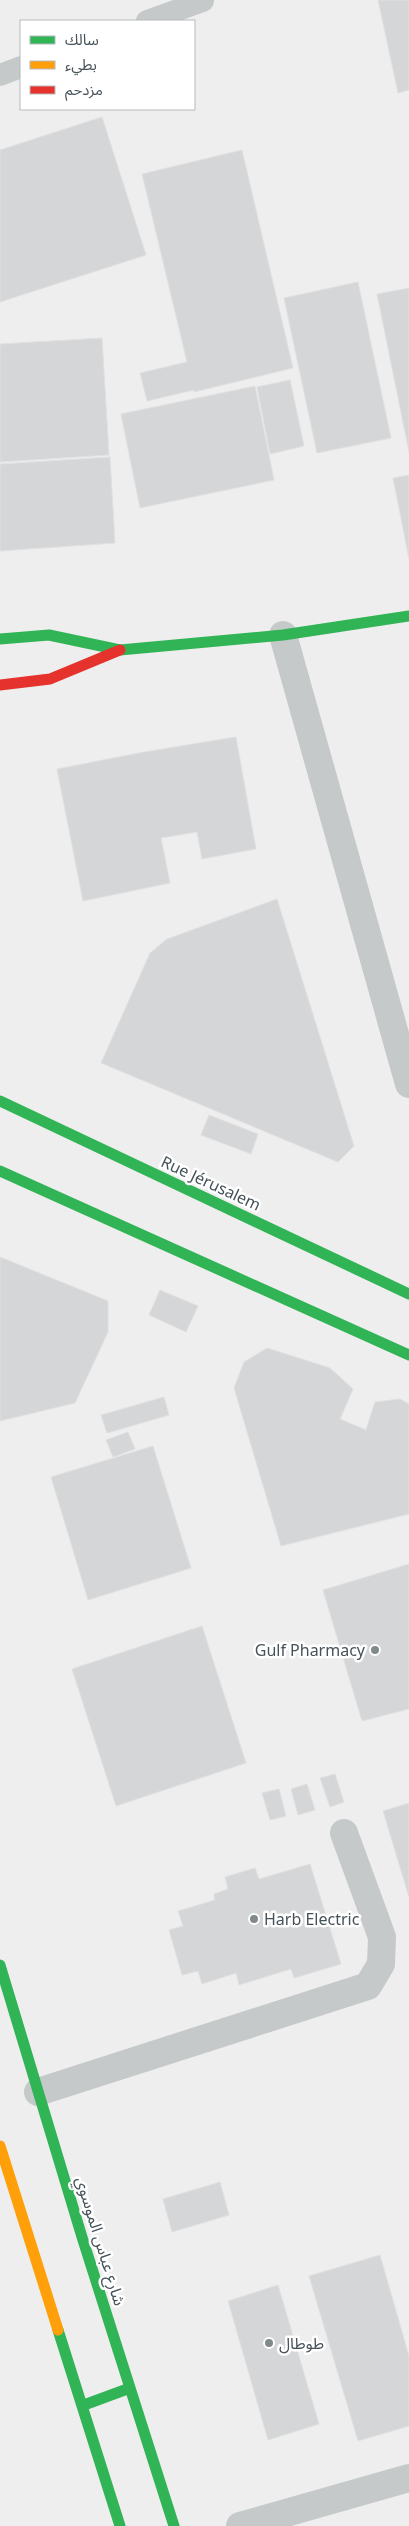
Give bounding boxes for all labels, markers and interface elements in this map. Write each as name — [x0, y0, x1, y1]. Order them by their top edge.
legend — [20, 20, 195, 110]
text: سالك — [65, 29, 99, 49]
text: بطيء — [65, 54, 97, 76]
text: مزدحم — [65, 79, 103, 101]
street label: Rue Jérusalem — [158, 1150, 264, 1216]
place label: Gulf Pharmacy — [255, 1639, 366, 1661]
marker: Gulf Pharmacy — [369, 1644, 381, 1656]
place label: Harb Electric — [264, 1908, 360, 1930]
marker: Harb Electric — [248, 1913, 260, 1925]
street label: شارع عباس الموسوي — [69, 2174, 131, 2309]
place label: طوطال — [279, 2332, 324, 2354]
marker: طوطال — [263, 2337, 275, 2349]

